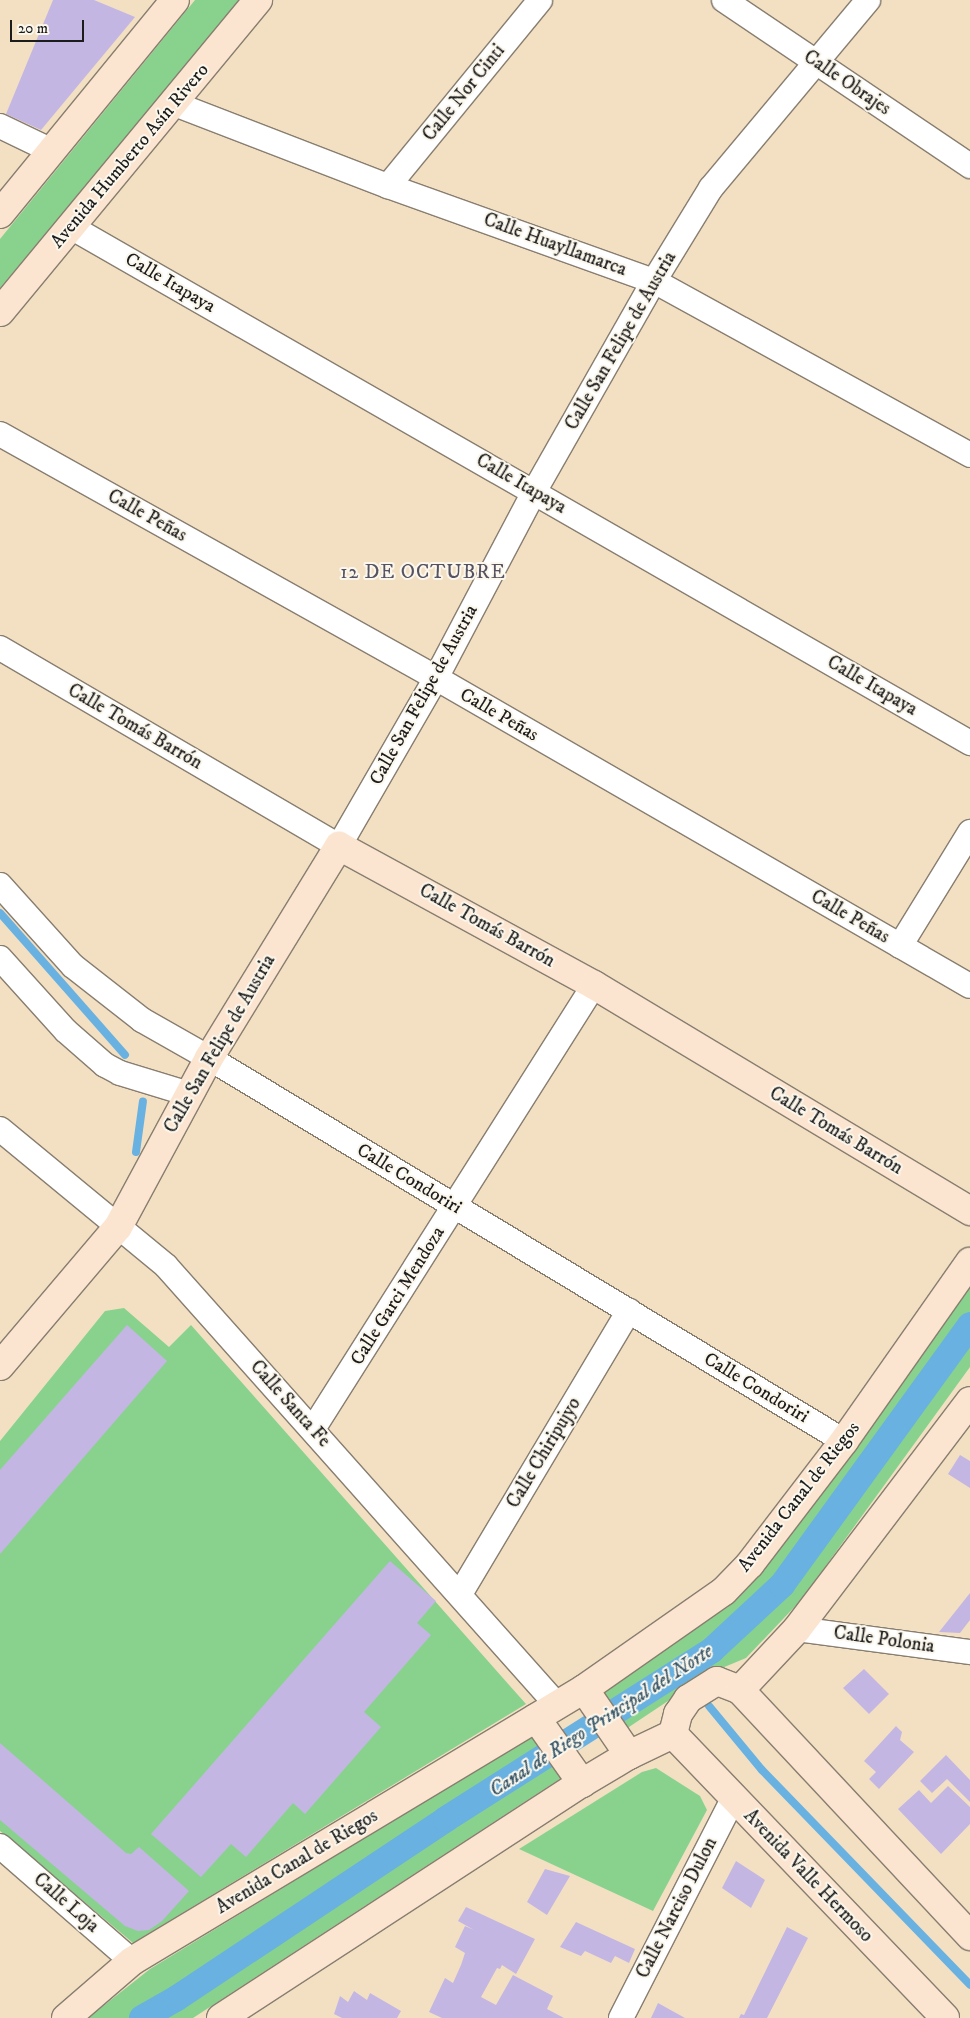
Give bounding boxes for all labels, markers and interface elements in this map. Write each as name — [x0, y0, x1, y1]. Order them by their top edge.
scale bar — [12, 10, 86, 42]
text: 20 m — [18, 19, 48, 38]
street label: Calle Nor Cinti — [418, 40, 510, 146]
street label: Calle Obrajes — [799, 46, 895, 120]
street label: Avenida Humberto Asín Rivero — [46, 59, 214, 253]
street label: Calle Huayllamarca — [480, 209, 630, 281]
street label: Calle Itapaya — [121, 248, 219, 318]
street label: Calle San Felipe de Austria — [561, 248, 681, 434]
street label: Calle Itapaya — [472, 449, 570, 519]
street label: Calle Peñas — [103, 485, 191, 547]
district label: 12 DE OCTUBRE — [339, 560, 507, 584]
street label: Calle San Felipe de Austria — [365, 601, 483, 789]
street label: Calle Itapaya — [823, 651, 921, 721]
street label: Calle Tomás Barrón — [64, 679, 206, 775]
street label: Calle Peñas — [456, 683, 542, 747]
street label: Calle Tomás Barrón — [415, 879, 559, 973]
street label: Calle Peñas — [807, 885, 893, 949]
street label: Calle San Felipe de Austria — [160, 951, 280, 1137]
street label: Calle Tomás Barrón — [765, 1082, 907, 1180]
street label: Calle Condoriri — [352, 1139, 466, 1219]
street label: Calle Garci Mendoza — [346, 1222, 450, 1370]
street label: Calle Condoriri — [699, 1348, 813, 1428]
street label: Calle Santa Fe — [245, 1356, 335, 1452]
street label: Calle Chiripujyo — [502, 1394, 586, 1512]
street label: Avenida Canal de Riegos — [733, 1417, 865, 1577]
street label: Calle Polonia — [832, 1622, 936, 1658]
water label: Canal de Riego Principal del Norte — [485, 1640, 717, 1802]
street label: Avenida Canal de Riegos — [212, 1805, 382, 1919]
street label: Avenida Valle Hermoso — [739, 1805, 877, 1947]
street label: Calle Narciso Dulon — [632, 1834, 722, 1982]
street label: Calle Loja — [28, 1868, 104, 1938]

